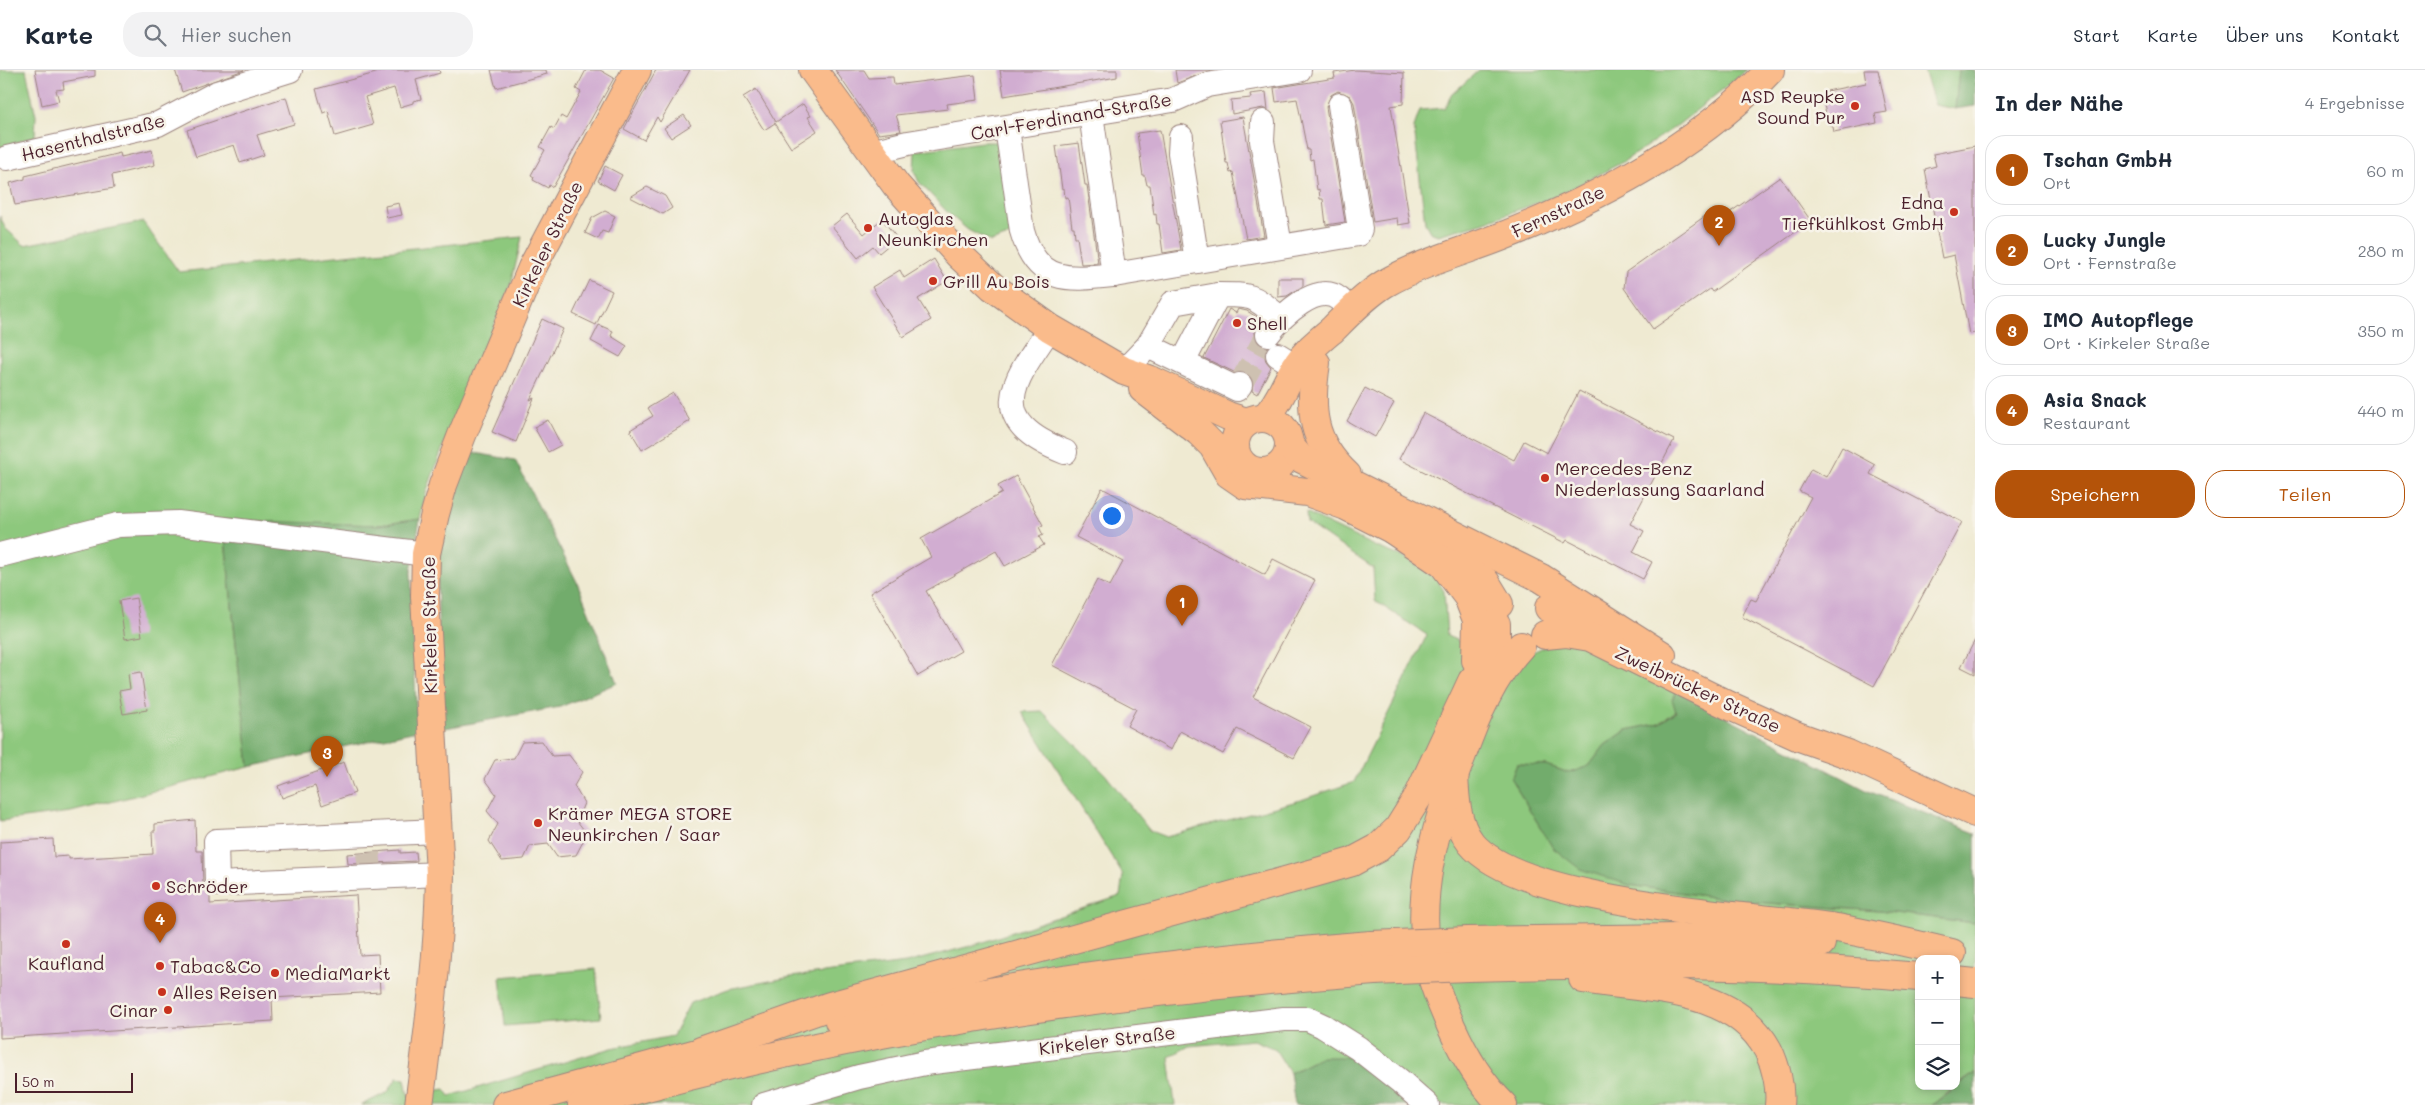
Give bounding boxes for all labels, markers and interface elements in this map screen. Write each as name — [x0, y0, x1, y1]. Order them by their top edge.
search box — [123, 12, 473, 57]
text: Karte — [25, 19, 93, 50]
icon: search — [141, 21, 169, 49]
text: Hier suchen — [181, 22, 292, 47]
text: Start — [2073, 23, 2120, 47]
text: Karte — [2148, 23, 2198, 47]
text: Über uns — [2226, 23, 2304, 47]
text: Kontakt — [2332, 23, 2400, 47]
place label: ASD Reupke Sound Pur — [1740, 84, 1845, 129]
street label: Carl-Ferdinand-Straße — [969, 87, 1173, 145]
text: In der Nähe — [1995, 89, 2123, 116]
text: 4 Ergebnisse — [2305, 92, 2405, 113]
marker: ASD Reupke Sound Pur — [1849, 100, 1861, 112]
street label: Hasenthalstraße — [19, 108, 167, 166]
text: Tschan GmbH — [2043, 147, 2173, 172]
text: 1 — [2008, 160, 2016, 181]
text: 60 m — [2367, 160, 2404, 181]
text: Ort — [2043, 172, 2071, 193]
street label: Kirkeler Straße — [506, 177, 588, 311]
street label: Fernstraße — [1508, 179, 1608, 243]
place label: Edna Tiefkühlkost GmbH — [1782, 190, 1944, 235]
pin: 2 — [1703, 205, 1735, 246]
place label: Autoglas Neunkirchen — [878, 206, 988, 251]
marker: Edna Tiefkühlkost GmbH — [1948, 206, 1960, 218]
marker: Autoglas Neunkirchen — [862, 222, 874, 234]
text: Lucky Jungle — [2043, 227, 2166, 252]
text: 2 — [2008, 240, 2016, 261]
text: 280 m — [2358, 240, 2404, 261]
text: Ort · Fernstraße — [2043, 252, 2177, 273]
place label: Grill Au Bois — [943, 269, 1050, 293]
marker: Grill Au Bois — [927, 275, 939, 287]
text: IMO Autopflege — [2043, 307, 2194, 332]
place label: Shell — [1247, 311, 1287, 335]
marker: Shell — [1231, 317, 1243, 329]
text: 3 — [2007, 320, 2017, 341]
text: 350 m — [2358, 320, 2404, 341]
text: Ort · Kirkeler Straße — [2043, 332, 2210, 353]
text: Asia Snack — [2043, 387, 2147, 412]
text: 4 — [2007, 400, 2017, 421]
text: 440 m — [2357, 400, 2404, 421]
text: Restaurant — [2043, 412, 2131, 433]
place label: Mercedes-Benz Niederlassung Saarland — [1555, 456, 1764, 501]
button: Speichern — [1995, 470, 2195, 518]
button: Teilen — [2205, 470, 2405, 518]
marker: Mercedes-Benz Niederlassung Saarland — [1539, 472, 1551, 484]
your location — [1099, 503, 1125, 529]
street label: Kirkeler Straße — [416, 556, 442, 694]
pin: 1 — [1166, 585, 1198, 626]
street label: Zweibrücker Straße — [1611, 640, 1785, 738]
pin: 3 — [311, 736, 343, 777]
place label: Krämer MEGA STORE Neunkirchen / Saar — [548, 801, 732, 846]
marker: Krämer MEGA STORE Neunkirchen / Saar — [532, 817, 544, 829]
place label: Schröder — [166, 874, 248, 898]
marker: Schröder — [150, 880, 162, 892]
pin: 4 — [144, 902, 176, 943]
marker: Kaufland — [60, 938, 72, 950]
place label: Kaufland — [28, 951, 104, 975]
place label: Tabac&Co — [170, 954, 261, 978]
map controls — [1915, 955, 1960, 1090]
button: + — [1915, 955, 1960, 1000]
marker: Tabac&Co — [154, 960, 166, 972]
place label: MediaMarkt — [285, 961, 391, 985]
marker: MediaMarkt — [269, 967, 281, 979]
place label: Alles Reisen — [172, 980, 277, 1004]
marker: Alles Reisen — [156, 986, 168, 998]
place label: Cinar — [109, 998, 158, 1022]
button: − — [1915, 1000, 1960, 1045]
marker: Cinar — [162, 1004, 174, 1016]
street label: Kirkeler Straße — [1037, 1020, 1177, 1060]
button: layers — [1915, 1045, 1960, 1090]
scale bar — [15, 1070, 132, 1093]
text: 50 m — [22, 1072, 54, 1091]

